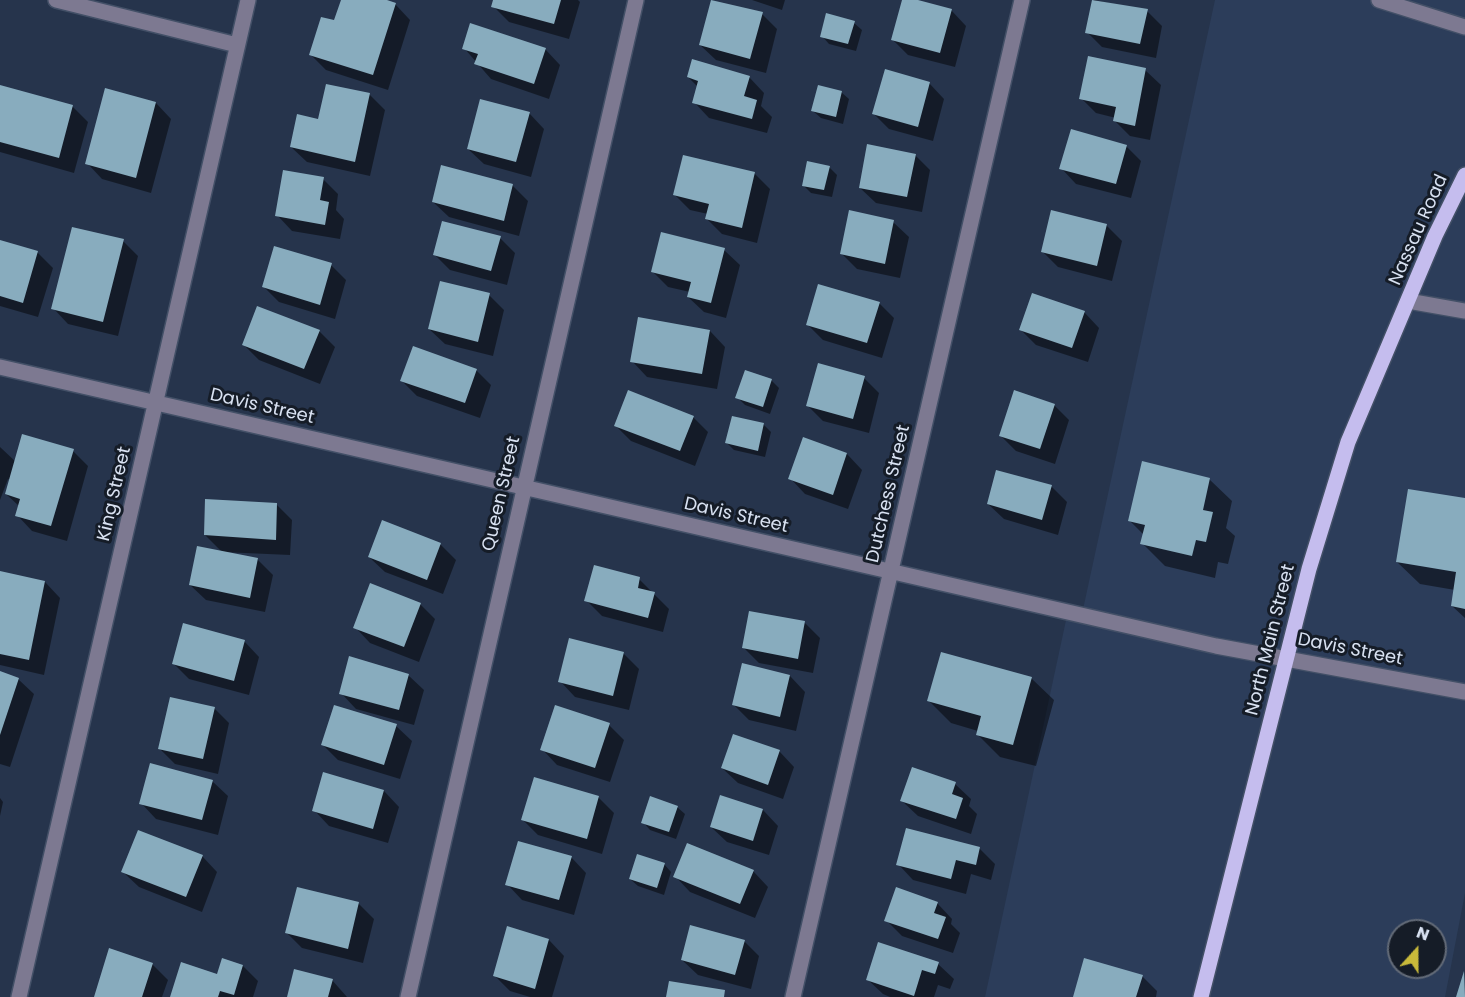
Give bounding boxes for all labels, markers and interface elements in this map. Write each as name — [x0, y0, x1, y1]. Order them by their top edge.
street label: Nassau Road — [1385, 171, 1453, 289]
street label: Davis Street — [208, 385, 316, 429]
street label: Dutchess Street — [863, 423, 915, 565]
street label: Queen Street — [478, 435, 526, 553]
street label: King Street — [94, 445, 136, 543]
street label: Davis Street — [682, 494, 790, 538]
street label: North Main Street — [1242, 562, 1300, 718]
street label: Davis Street — [1296, 629, 1404, 671]
north arrow — [1387, 919, 1447, 979]
text: N — [1413, 921, 1433, 946]

